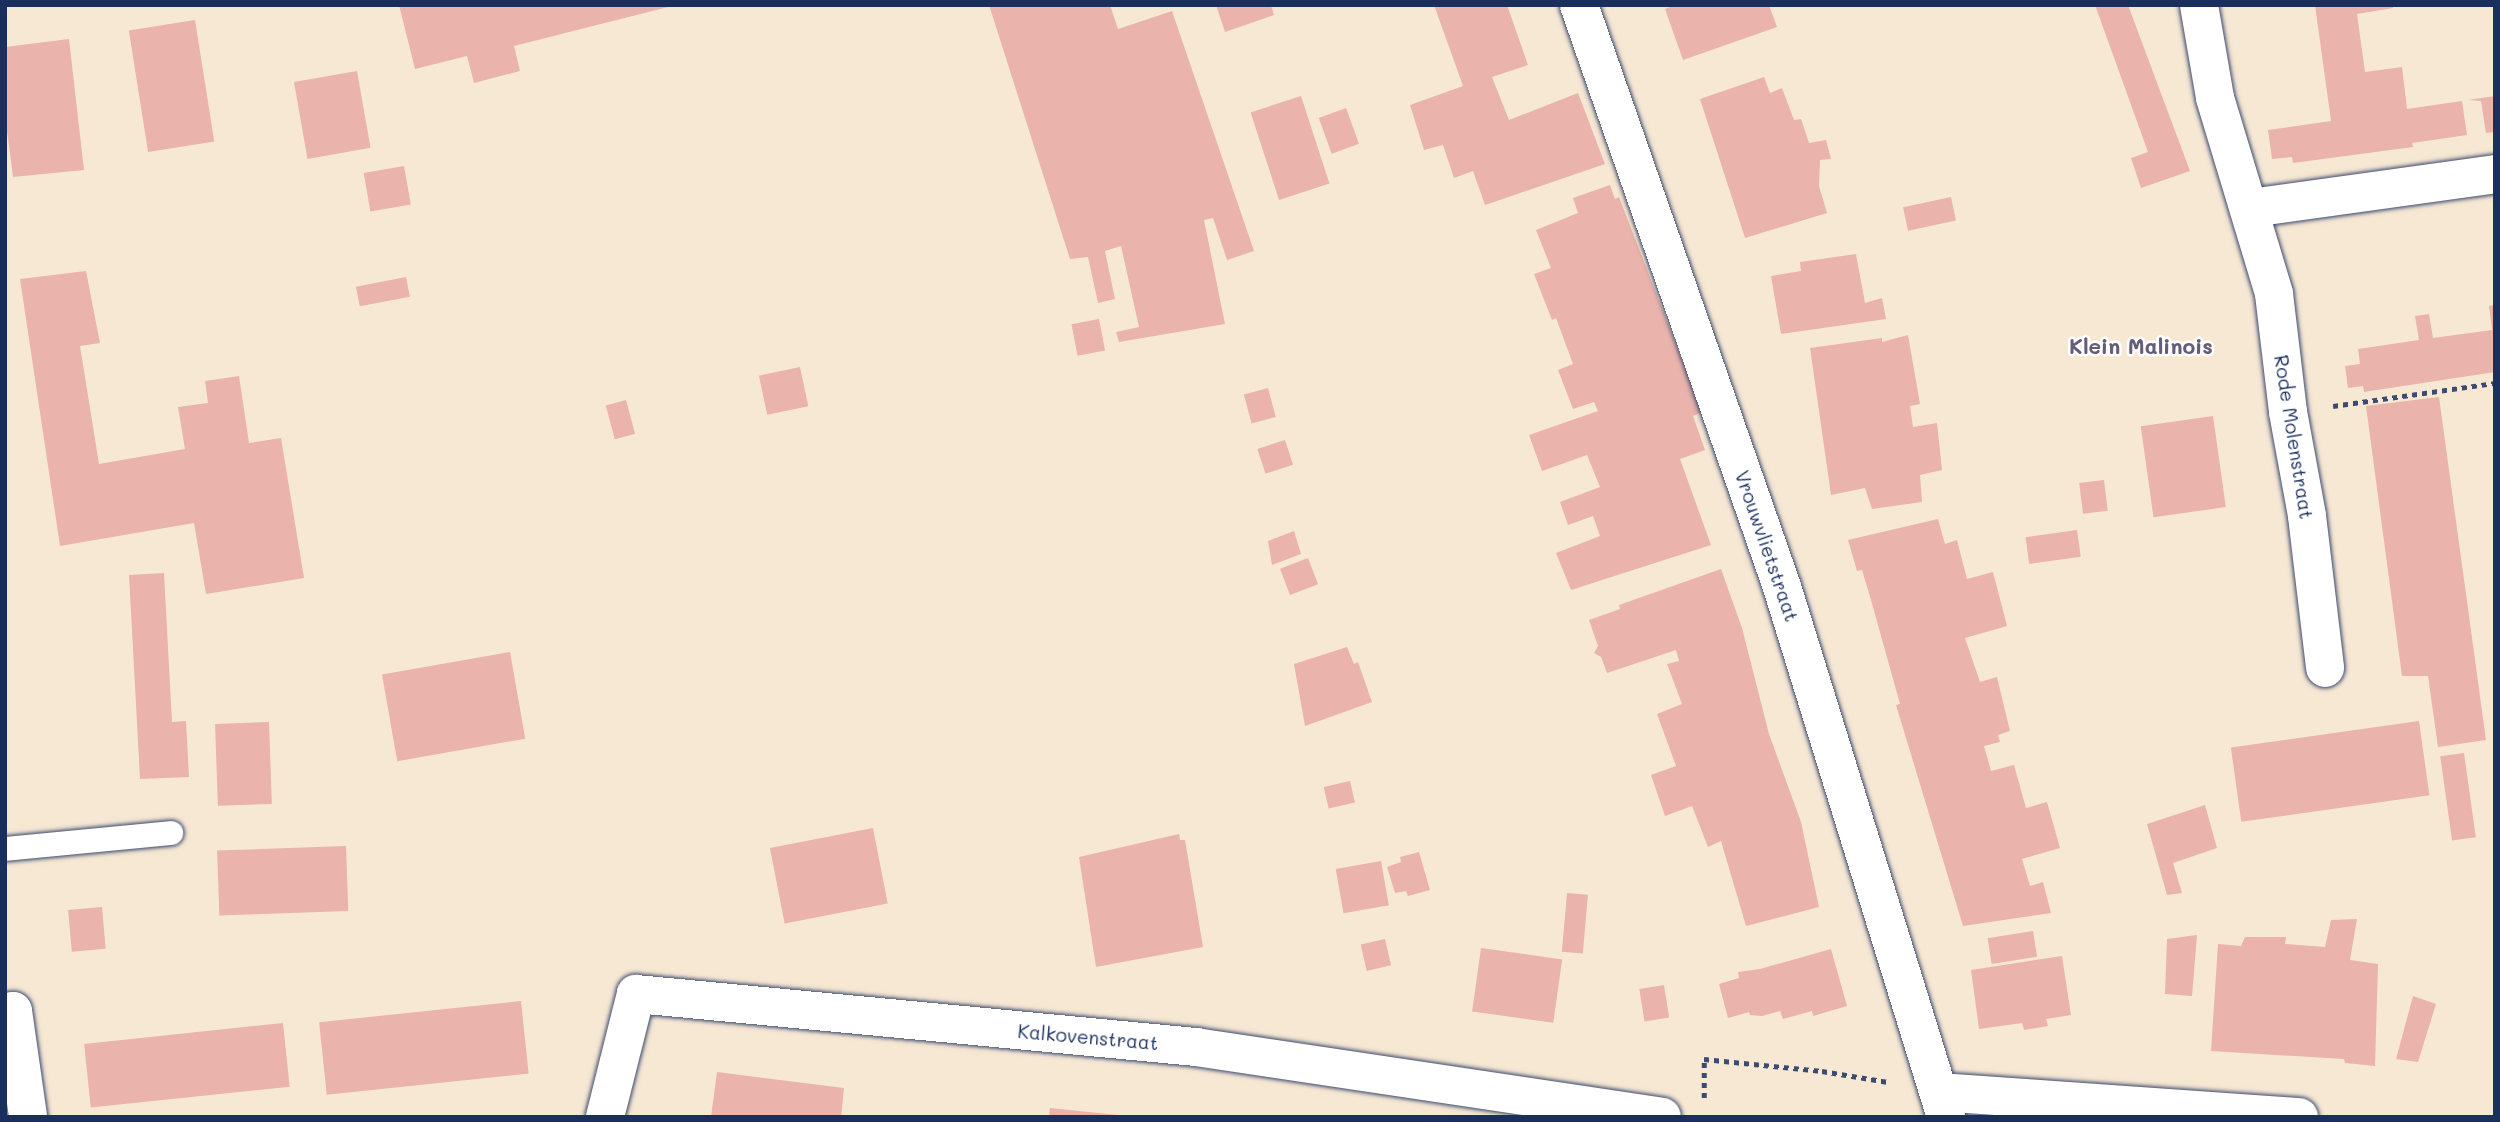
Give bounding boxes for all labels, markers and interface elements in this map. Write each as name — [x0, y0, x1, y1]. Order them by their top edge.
district label: Klein Malinois — [2069, 333, 2213, 359]
street label: Rode Molenstraat — [2270, 353, 2318, 521]
street label: Vrouwvlietstraat — [1730, 468, 1804, 624]
street label: Kalkovenstraat — [1017, 1019, 1159, 1055]

